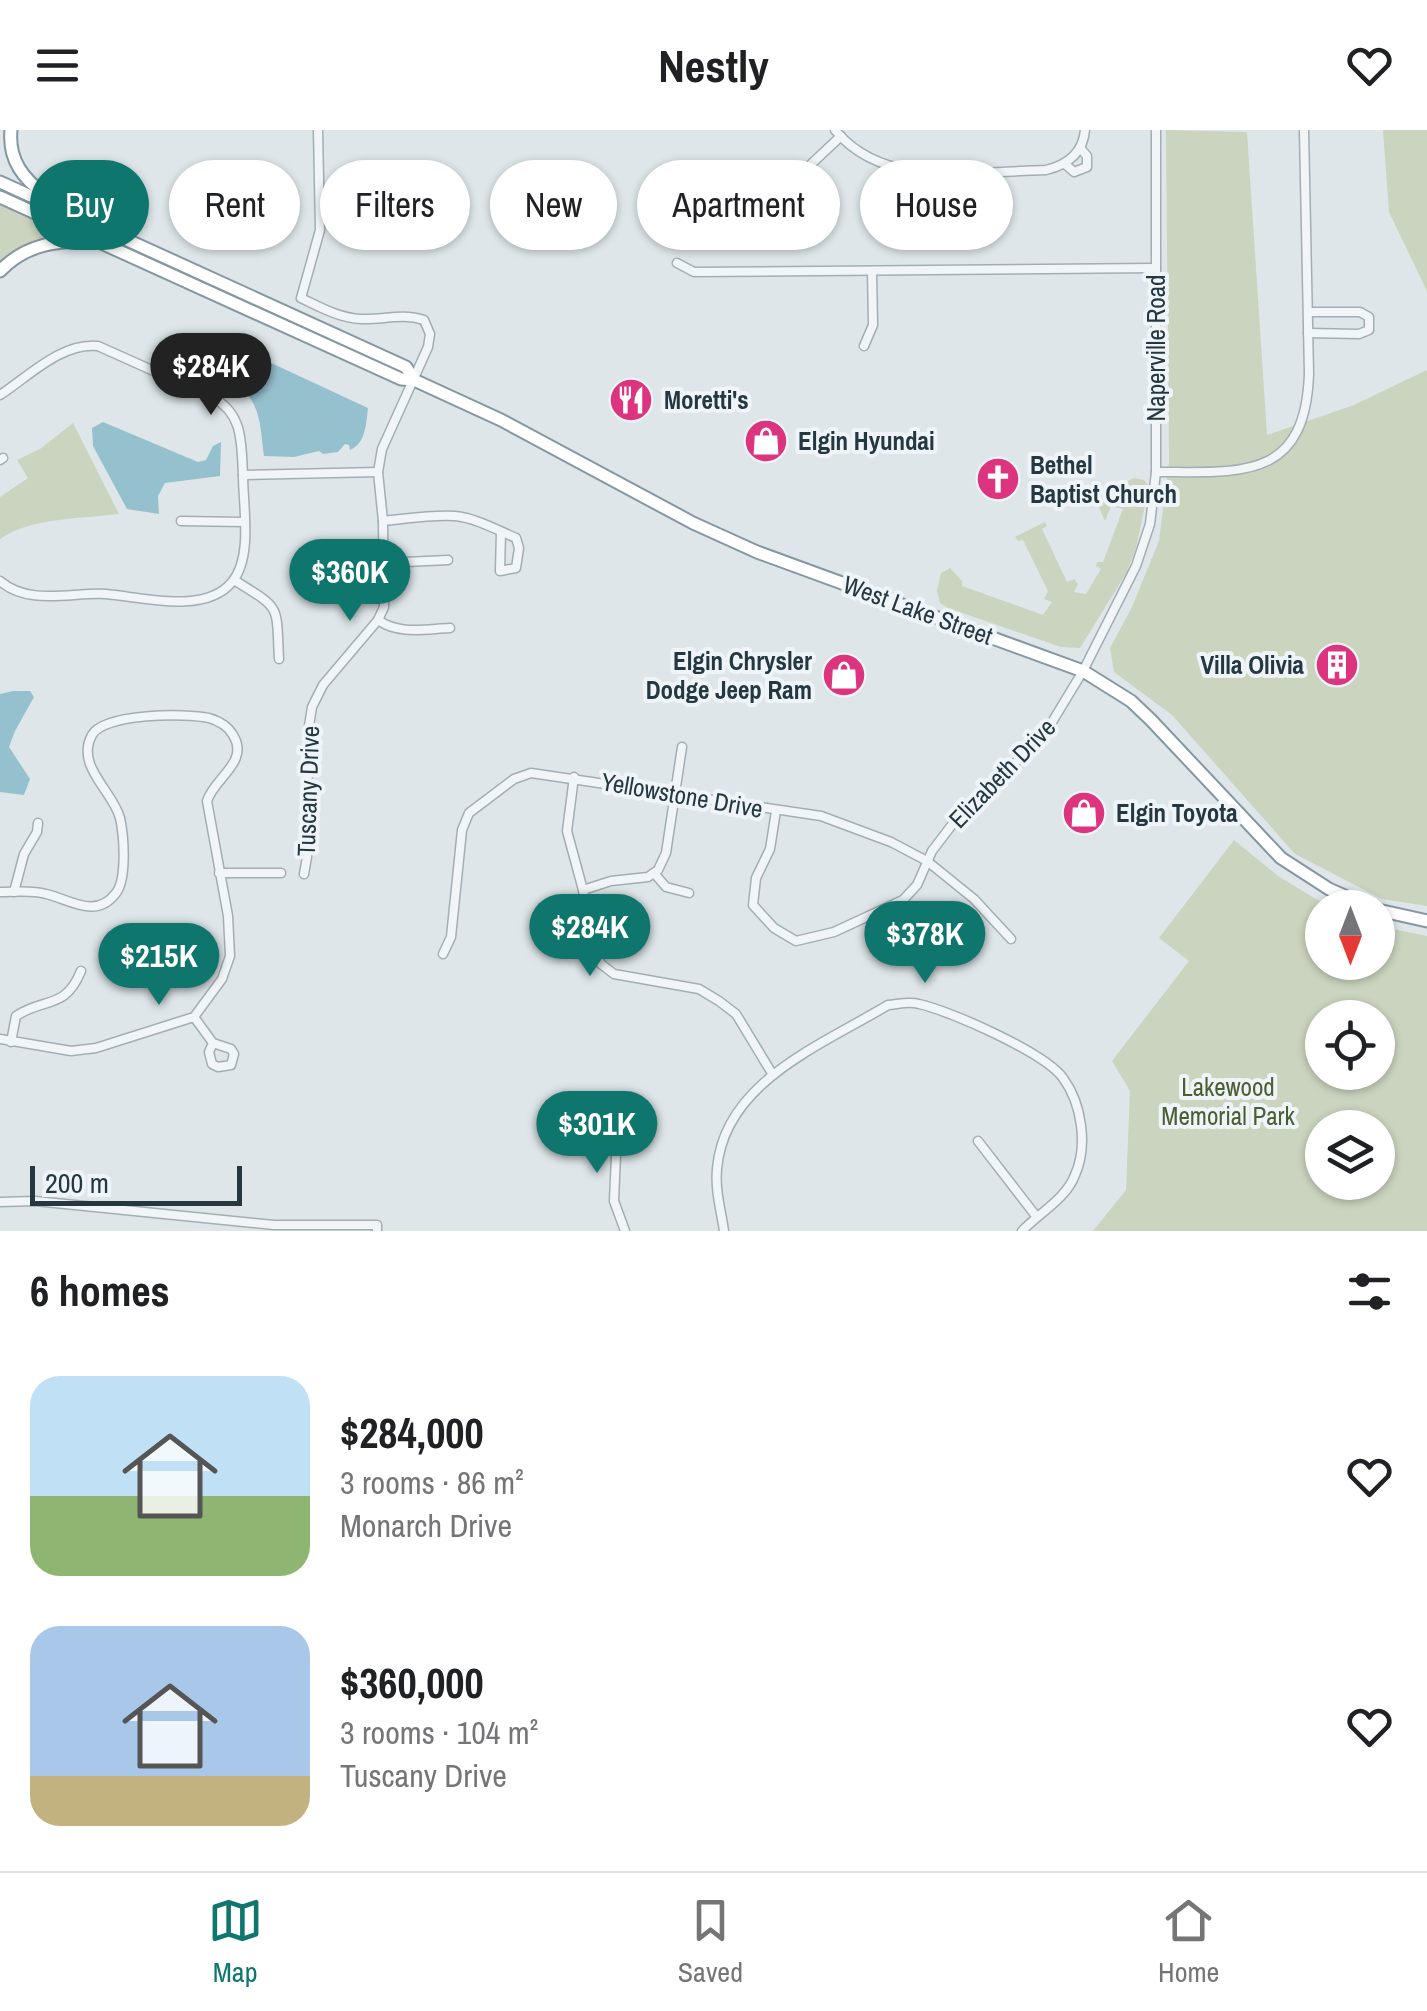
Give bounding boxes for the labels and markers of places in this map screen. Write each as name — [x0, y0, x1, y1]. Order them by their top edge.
pin: $284K — [141, 333, 281, 418]
restaurant icon: Moretti's — [608, 377, 654, 423]
place label: Moretti's — [664, 383, 749, 417]
shop icon: Elgin Hyundai — [743, 418, 789, 464]
place label: Elgin Hyundai — [798, 424, 935, 458]
place label: Bethel Baptist Church — [1030, 448, 1177, 511]
church icon: Bethel Baptist Church — [975, 456, 1021, 502]
pin: $360K — [280, 539, 420, 624]
building icon: Villa Olivia — [1314, 642, 1360, 688]
place label: Elgin Chrysler Dodge Jeep Ram — [646, 644, 812, 707]
place label: Villa Olivia — [1201, 648, 1305, 682]
shop icon: Elgin Chrysler Dodge Jeep Ram — [821, 652, 867, 698]
shop icon: Elgin Toyota — [1061, 790, 1107, 836]
place label: Elgin Toyota — [1116, 796, 1238, 830]
pin: $284K — [520, 894, 660, 979]
pin: $378K — [855, 901, 995, 986]
pin: $215K — [89, 923, 229, 1008]
pin: $301K — [527, 1091, 667, 1176]

